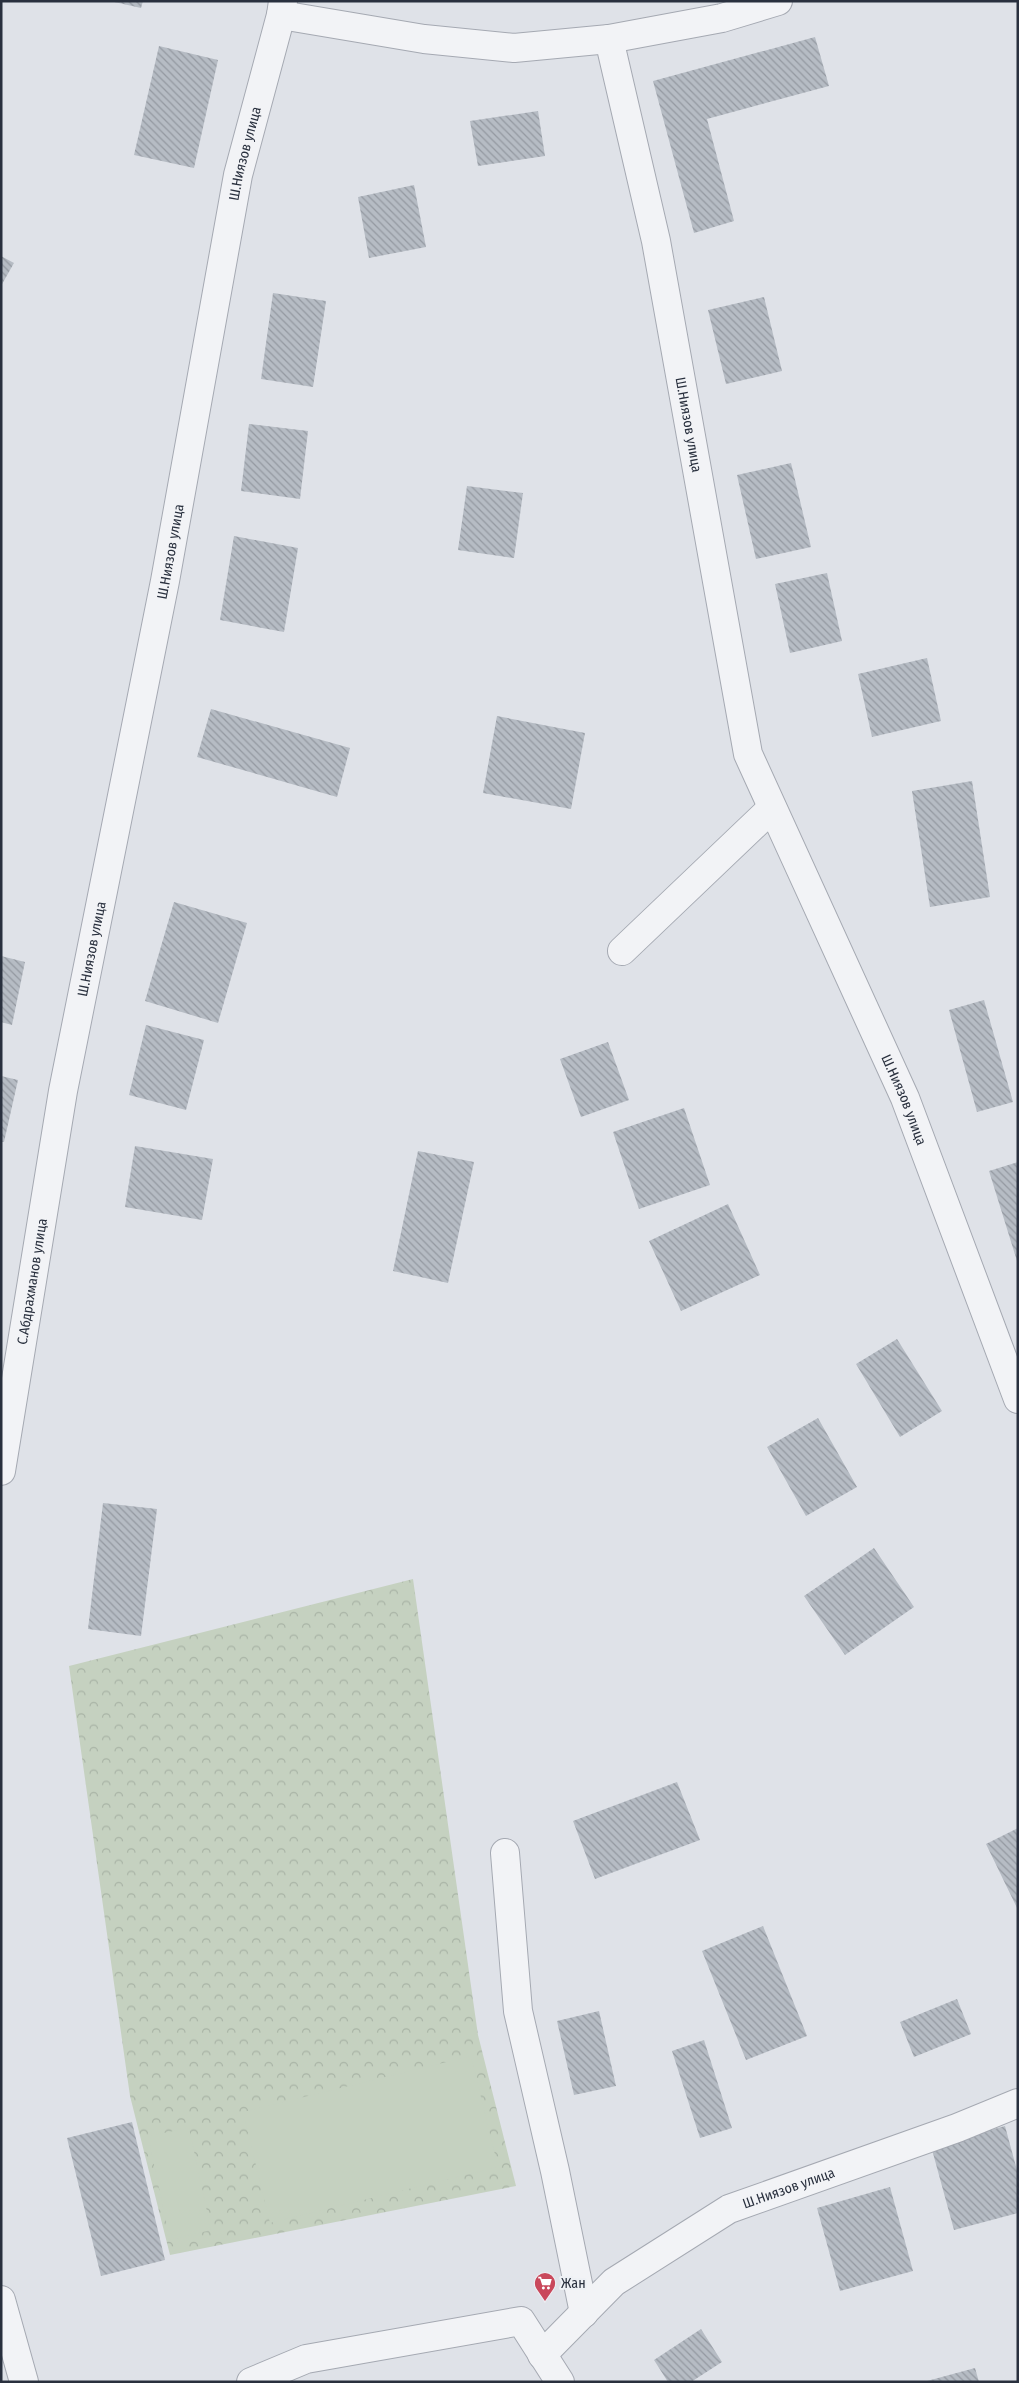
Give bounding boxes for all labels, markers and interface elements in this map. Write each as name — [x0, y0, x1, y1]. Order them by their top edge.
street label: Ш.Ниязов улица — [226, 105, 265, 202]
street label: Ш.Ниязов улица — [672, 376, 705, 474]
street label: Ш.Ниязов улица — [154, 503, 188, 601]
street label: Ш.Ниязов улица — [74, 900, 110, 998]
street label: Ш.Ниязов улица — [877, 1052, 930, 1148]
street label: С.Абдрахманов улица — [14, 1217, 51, 1346]
street label: Ш.Ниязов улица — [740, 2164, 837, 2212]
supermarket icon: Жан — [533, 2271, 557, 2302]
place label: Жан — [561, 2275, 586, 2292]

